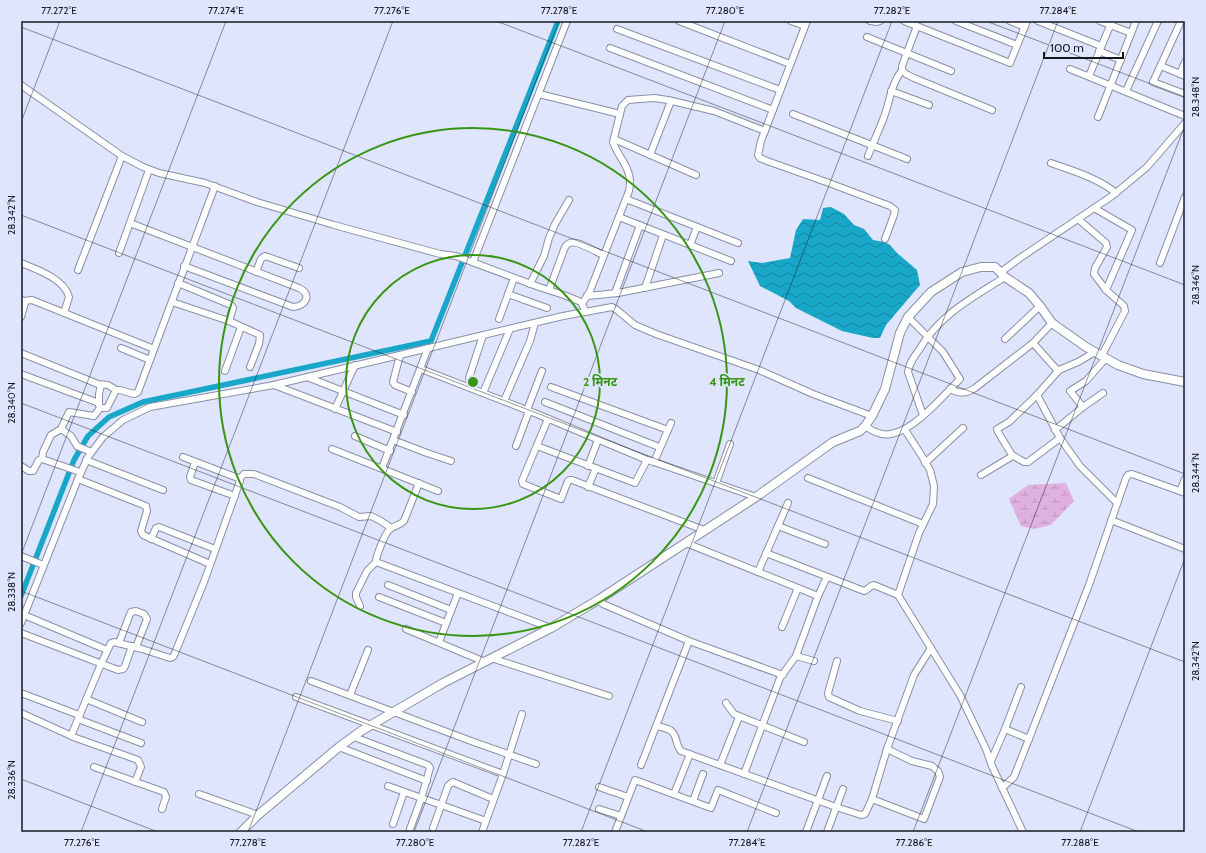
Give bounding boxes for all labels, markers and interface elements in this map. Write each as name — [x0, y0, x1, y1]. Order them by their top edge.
text: 77.272°E — [41, 4, 77, 17]
text: 77.274°E — [208, 4, 244, 17]
text: 77.276°E — [374, 4, 410, 17]
text: 77.278°E — [541, 4, 578, 17]
text: 77.280°E — [706, 4, 745, 17]
text: 77.282°E — [874, 4, 911, 17]
text: 77.284°E — [1039, 4, 1077, 17]
scale bar — [1044, 34, 1123, 60]
text: 100 m — [1050, 40, 1084, 55]
text: 28.348°N — [1189, 77, 1202, 117]
text: 28.342°N — [5, 195, 18, 235]
text: 28.346°N — [1189, 265, 1202, 305]
text: 2 मिनट — [583, 374, 618, 389]
text: 4 मिनट — [709, 374, 745, 389]
centre of rings — [466, 375, 480, 389]
text: 28.340°N — [5, 382, 18, 424]
text: 28.344°N — [1189, 453, 1202, 493]
text: 28.338°N — [5, 572, 18, 612]
text: 28.342°N — [1189, 641, 1202, 681]
text: 28.336°N — [5, 760, 18, 800]
text: 77.276°E — [64, 836, 100, 849]
text: 77.278°E — [230, 836, 267, 849]
text: 77.280°E — [396, 836, 435, 849]
text: 77.282°E — [563, 836, 600, 849]
text: 77.284°E — [728, 836, 766, 849]
text: 77.286°E — [895, 836, 933, 849]
text: 77.288°E — [1061, 836, 1099, 849]

